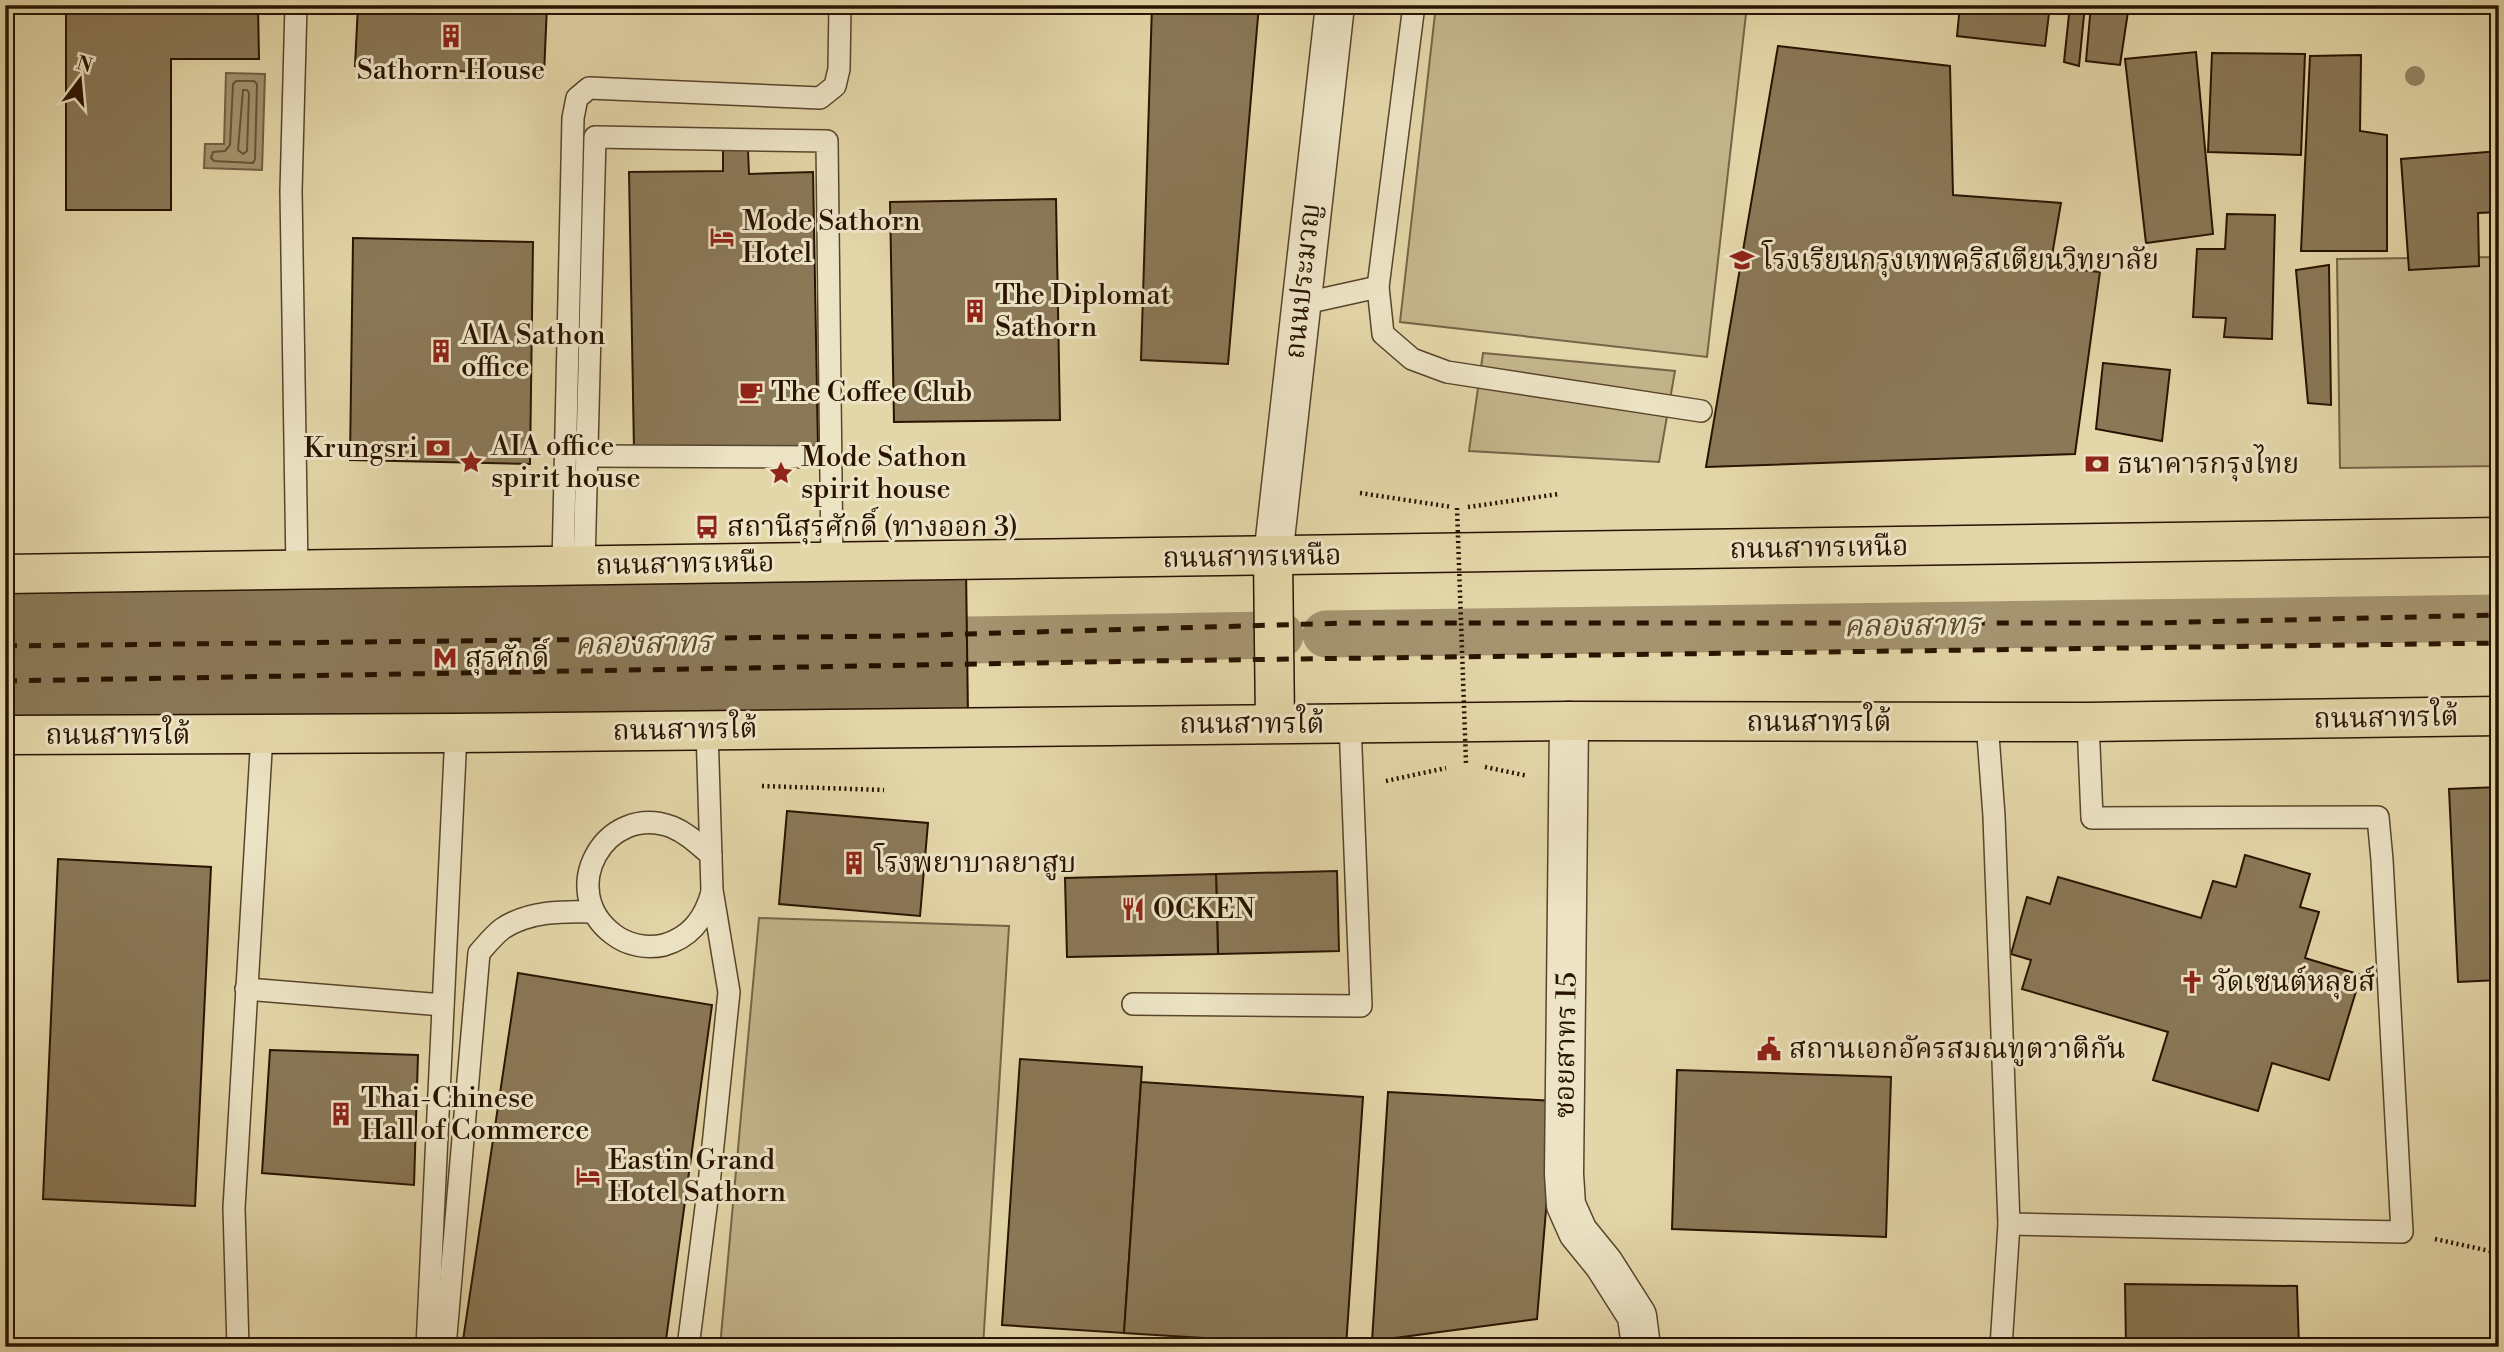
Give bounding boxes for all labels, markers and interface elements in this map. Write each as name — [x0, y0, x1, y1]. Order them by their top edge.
building icon: Sathorn House — [437, 22, 465, 50]
north arrow — [46, 46, 116, 116]
text: N — [74, 51, 95, 78]
place label: Sathorn House — [357, 53, 545, 88]
street label: ถนนประมวญ — [1277, 201, 1329, 361]
place label: Mode Sathorn Hotel — [742, 204, 921, 271]
hotel icon: Mode Sathorn Hotel — [708, 223, 736, 251]
place label: โรงเรียนกรุงเทพคริสเตียนวิทยาลัย — [1761, 240, 2159, 278]
school or university icon: โรงเรียนกรุงเทพคริสเตียนวิทยาลัย — [1728, 246, 1756, 274]
place label: The Diplomat Sathorn — [995, 278, 1171, 345]
building icon: The Diplomat Sathorn — [961, 297, 989, 325]
place label: AIA Sathon office — [460, 318, 606, 385]
building icon: AIA Sathon office — [427, 337, 455, 365]
place label: The Coffee Club — [771, 375, 972, 410]
cafe icon: The Coffee Club — [737, 378, 765, 406]
place label: AIA office spirit house — [490, 429, 641, 496]
place label: Krungsri — [303, 431, 418, 466]
bank icon: Krungsri — [424, 434, 452, 462]
place label: Mode Sathon spirit house — [801, 440, 967, 507]
place label: ธนาคารกรุงไทย — [2117, 444, 2299, 482]
place icon: AIA office spirit house — [457, 448, 485, 476]
bank icon: ธนาคารกรุงไทย — [2083, 450, 2111, 478]
place icon: Mode Sathon spirit house — [767, 459, 795, 487]
place label: สถานีสุรศักดิ์ (ทางออก 3) — [727, 506, 1018, 545]
bus stop icon: สถานีสุรศักดิ์ (ทางออก 3) — [693, 513, 721, 541]
street label: ถนนสาทรเหนือ — [1729, 529, 1909, 567]
street label: ถนนสาทรเหนือ — [1162, 538, 1342, 576]
street label: ถนนสาทรเหนือ — [595, 545, 775, 583]
water label: คลองสาทร — [1843, 606, 1984, 646]
water label: คลองสาทร — [574, 624, 715, 664]
place label: สุรศักดิ์ — [465, 637, 551, 676]
metro station icon: สุรศักดิ์ — [431, 644, 459, 672]
street label: ถนนสาทรใต้ — [2313, 696, 2459, 737]
street label: ถนนสาทรใต้ — [1746, 702, 1892, 740]
street label: ถนนสาทรใต้ — [1179, 704, 1325, 742]
street label: ถนนสาทรใต้ — [612, 708, 758, 749]
street label: ถนนสาทรใต้ — [45, 715, 191, 753]
place label: โรงพยาบาลยาสูบ — [873, 843, 1076, 881]
building icon: โรงพยาบาลยาสูบ — [840, 849, 868, 877]
place label: OCKEN — [1153, 892, 1255, 927]
restaurant icon: OCKEN — [1119, 895, 1147, 923]
place label: วัดเซนต์หลุยส์ — [2212, 965, 2376, 1000]
church icon: วัดเซนต์หลุยส์ — [2178, 968, 2206, 996]
street label: ซอยสาทร 15 — [1547, 972, 1585, 1118]
place label: สถานเอกอัครสมณทูตวาติกัน — [1789, 1032, 2125, 1067]
public building icon: สถานเอกอัครสมณทูตวาติกัน — [1755, 1035, 1783, 1063]
place label: Thai-Chinese Hall of Commerce — [361, 1081, 589, 1148]
building icon: Thai-Chinese Hall of Commerce — [327, 1100, 355, 1128]
place label: Eastin Grand Hotel Sathorn — [608, 1143, 786, 1210]
hotel icon: Eastin Grand Hotel Sathorn — [574, 1162, 602, 1190]

